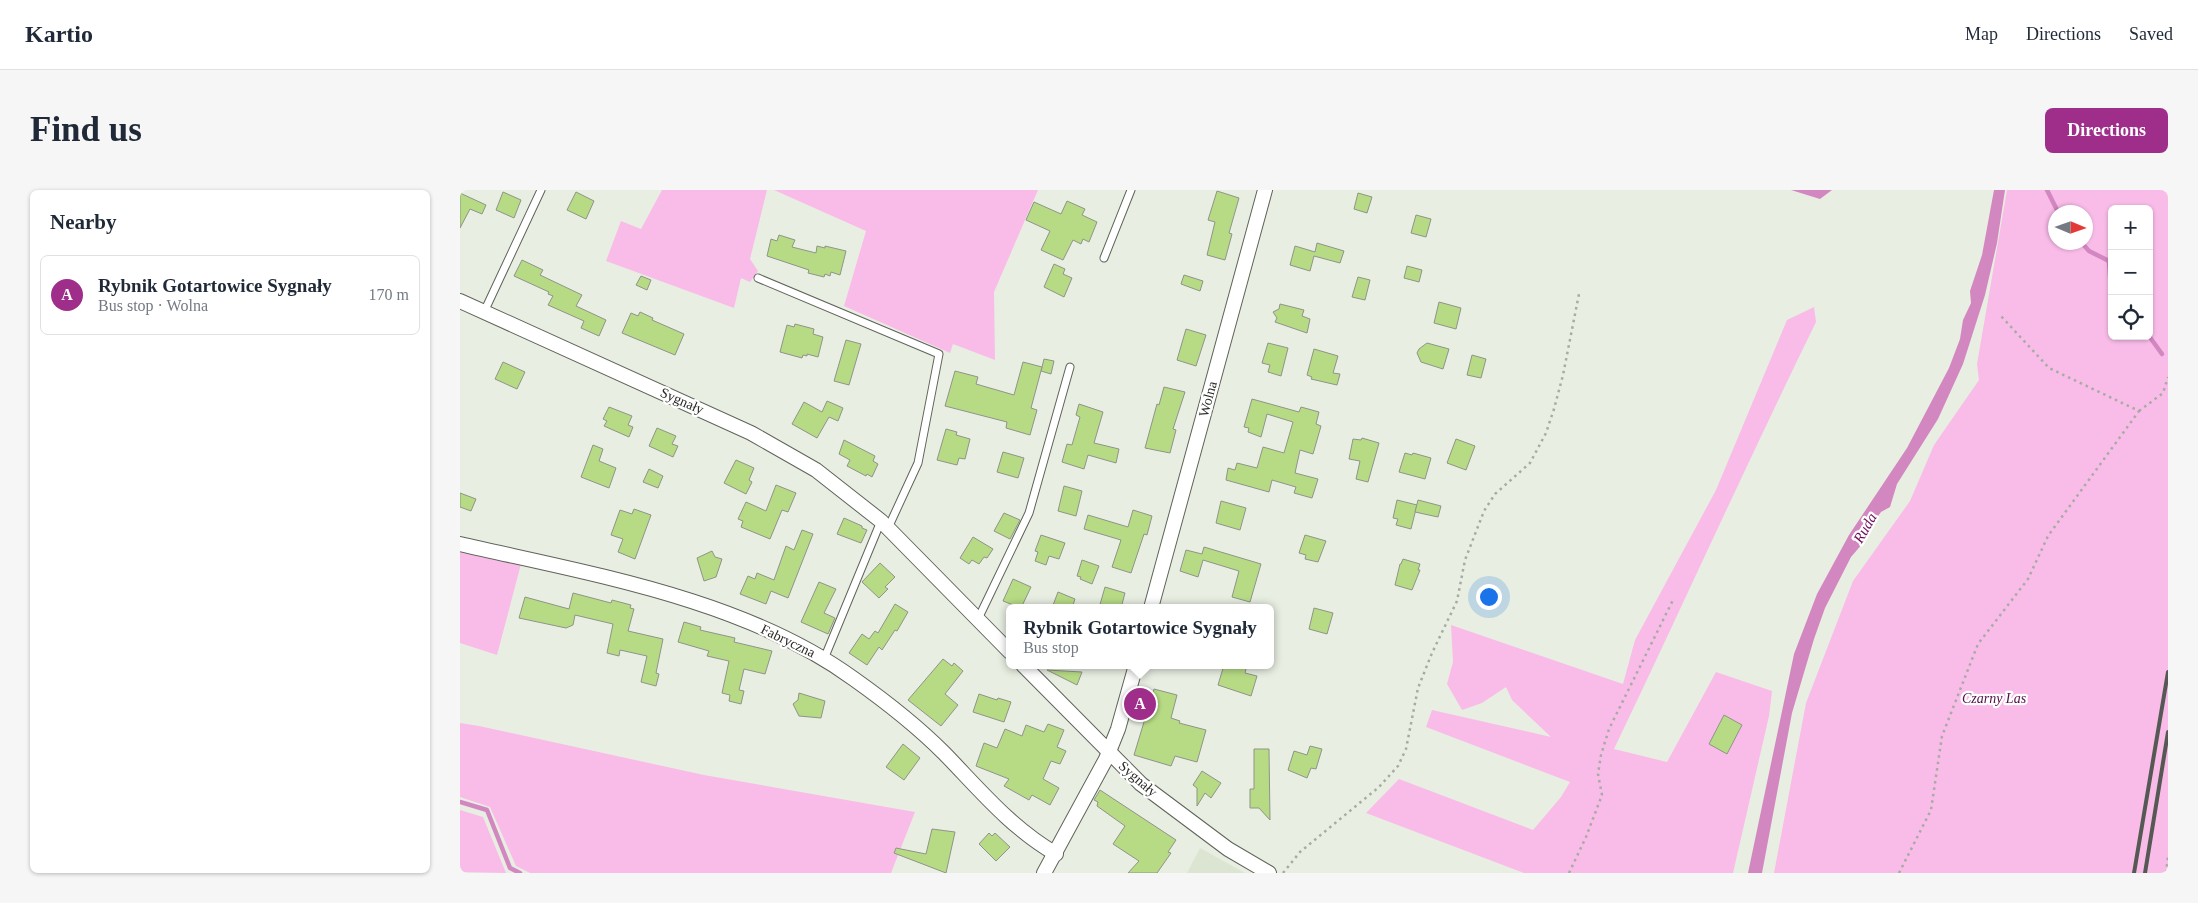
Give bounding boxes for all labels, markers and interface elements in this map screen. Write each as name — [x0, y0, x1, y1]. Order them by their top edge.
text: Kartio — [25, 21, 93, 47]
text: Map — [1965, 24, 1998, 44]
text: Directions — [2026, 24, 2101, 44]
text: Saved — [2129, 24, 2173, 44]
button: Directions — [2045, 108, 2168, 153]
text: Find us — [30, 110, 142, 149]
north arrow — [2048, 205, 2093, 250]
map controls — [2108, 205, 2153, 340]
button: + — [2108, 205, 2153, 250]
text: Nearby — [50, 210, 117, 234]
button: − — [2108, 250, 2153, 295]
text: Rybnik Gotartowice Sygnały — [98, 275, 332, 296]
text: A — [61, 286, 73, 303]
text: 170 m — [369, 286, 409, 303]
button: locate — [2108, 295, 2153, 340]
text: Bus stop · Wolna — [98, 297, 208, 314]
street label: Wolna — [1196, 379, 1220, 418]
street label: Sygnały — [658, 385, 706, 417]
water label: Ruda — [1850, 510, 1880, 547]
your location — [1476, 584, 1502, 610]
popup — [1006, 604, 1274, 669]
text: Rybnik Gotartowice Sygnały — [1023, 617, 1257, 638]
street label: Fabryczna — [759, 621, 818, 661]
text: Bus stop — [1023, 639, 1079, 656]
pin: A — [1124, 685, 1156, 723]
park label: Czarny Las — [1962, 691, 2027, 706]
street label: Sygnały — [1116, 758, 1160, 800]

